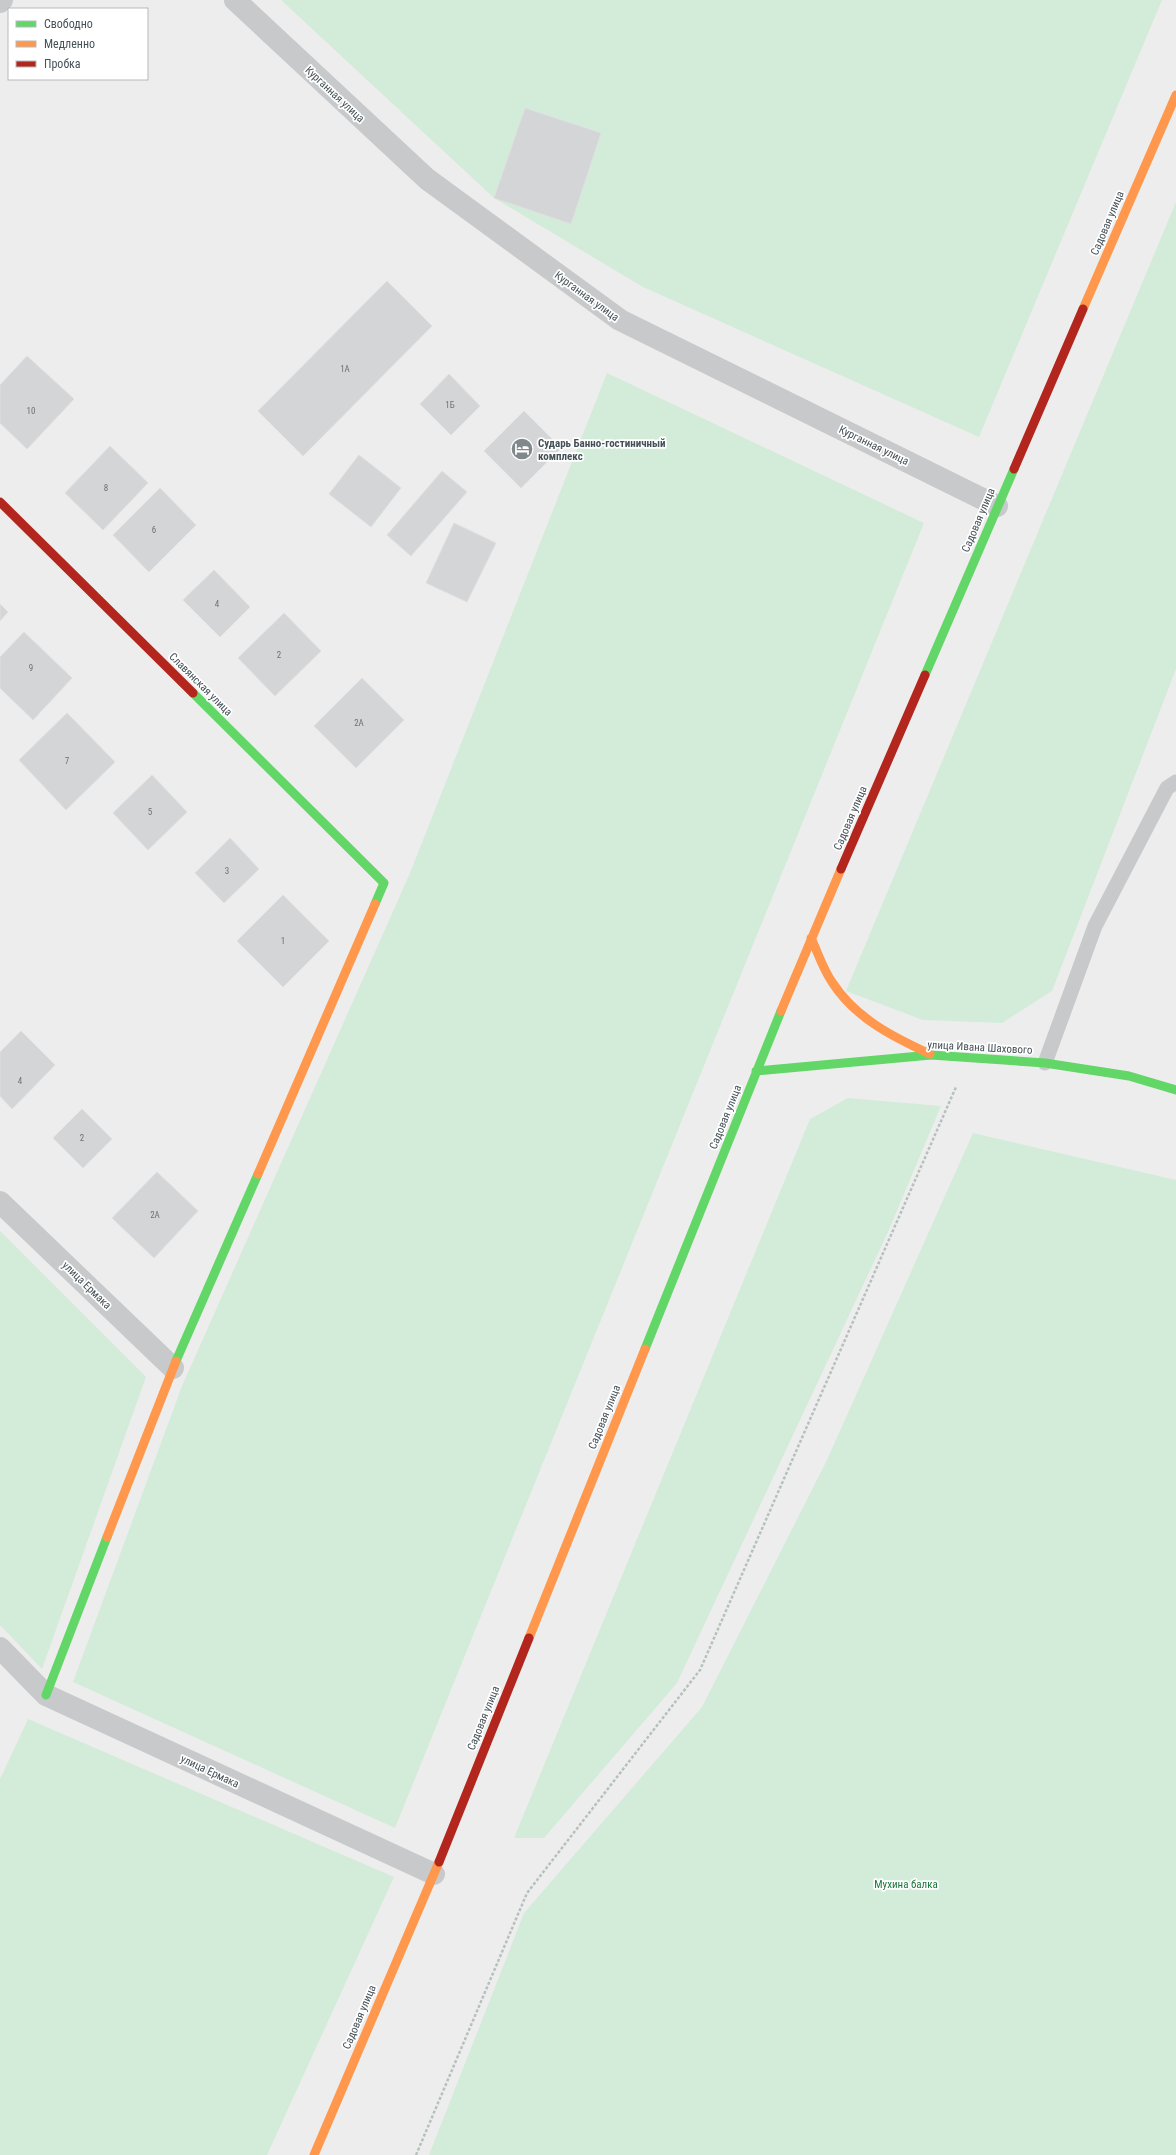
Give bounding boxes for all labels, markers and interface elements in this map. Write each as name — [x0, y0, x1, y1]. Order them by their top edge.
legend — [8, 8, 148, 80]
text: Свободно — [44, 17, 93, 31]
text: Медленно — [44, 37, 95, 51]
text: Пробка — [44, 57, 81, 71]
street label: Курганная улица — [302, 64, 367, 125]
street label: Садовая улица — [1088, 189, 1127, 257]
street label: Курганная улица — [552, 269, 621, 324]
house number: 1А — [340, 364, 350, 374]
house number: 1Б — [445, 400, 455, 410]
house number: 10 — [27, 406, 35, 416]
street label: Курганная улица — [837, 423, 911, 468]
hotel icon: Сударь Банно-гостиничный комплекс — [509, 436, 535, 462]
place label: Сударь Банно-гостиничный комплекс — [538, 437, 666, 463]
house number: 8 — [104, 483, 108, 493]
street label: Садовая улица — [959, 486, 998, 554]
house number: 6 — [152, 525, 156, 535]
house number: 4 — [215, 599, 220, 609]
street label: Славянская улица — [166, 650, 235, 719]
house number: 2 — [277, 650, 282, 660]
house number: 9 — [29, 663, 33, 673]
house number: 2А — [354, 718, 364, 728]
house number: 7 — [65, 756, 70, 766]
street label: Садовая улица — [831, 784, 870, 852]
house number: 5 — [148, 807, 153, 817]
house number: 3 — [225, 866, 229, 876]
house number: 1 — [281, 936, 285, 946]
street label: улица Ивана Шахового — [927, 1038, 1033, 1057]
house number: 4 — [18, 1076, 23, 1086]
street label: Садовая улица — [707, 1083, 744, 1151]
house number: 2 — [80, 1133, 85, 1143]
house number: 2А — [150, 1210, 160, 1220]
street label: улица Ермака — [59, 1259, 114, 1312]
street label: Садовая улица — [586, 1383, 623, 1451]
street label: Садовая улица — [465, 1684, 502, 1752]
street label: улица Ермака — [179, 1752, 241, 1791]
park label: Мухина балка — [874, 1878, 938, 1891]
street label: Садовая улица — [340, 1983, 379, 2051]

